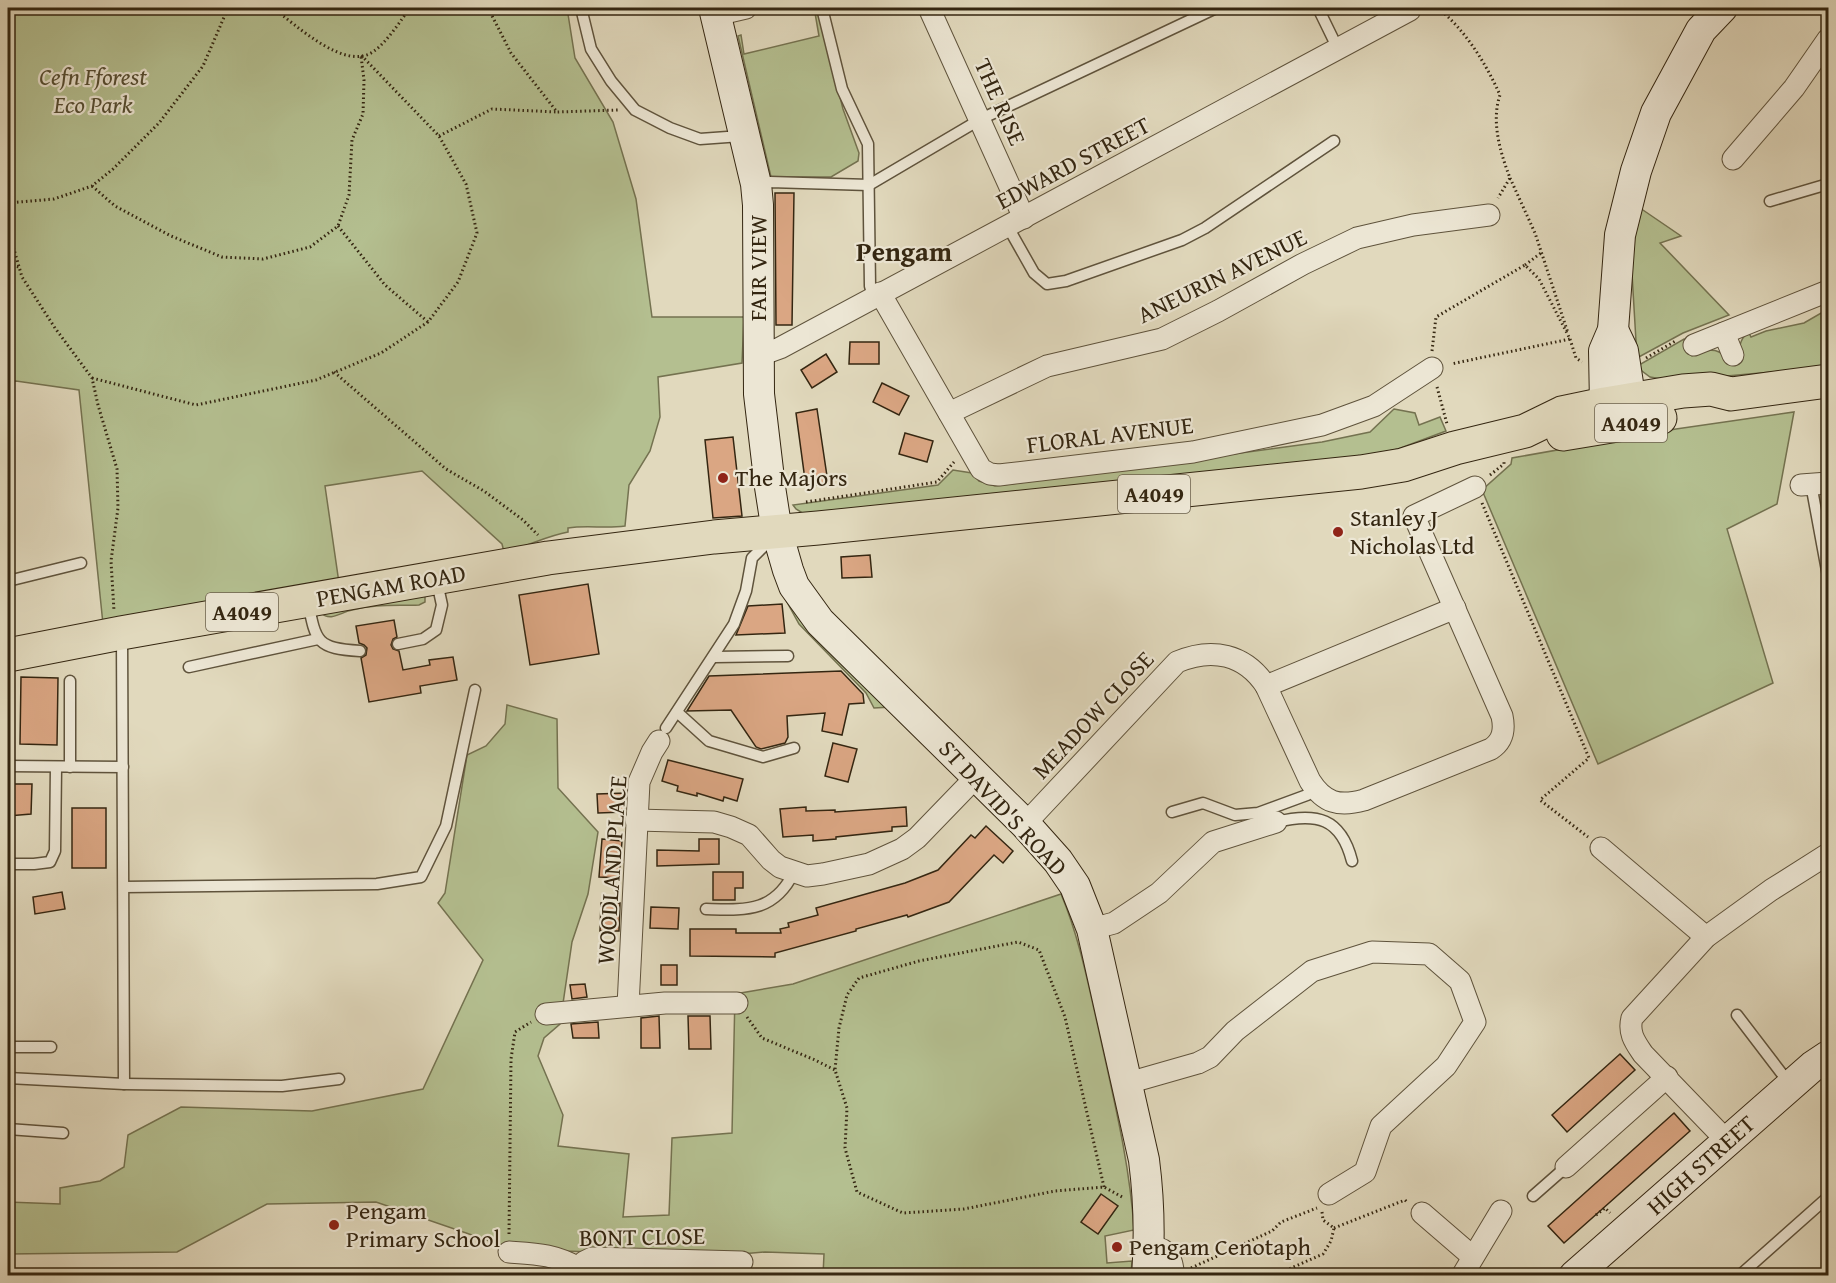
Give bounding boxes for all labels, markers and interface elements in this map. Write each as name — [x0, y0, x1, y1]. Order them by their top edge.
street label: THE RISE — [966, 53, 1035, 151]
park label: Cefn Fforest Eco Park — [39, 59, 147, 122]
street label: EDWARD STREET — [990, 107, 1156, 218]
street label: FAIR VIEW — [740, 214, 775, 321]
street label: ANEURIN AVENUE — [1131, 219, 1312, 332]
district label: Pengam — [856, 231, 952, 271]
road number: A4049 — [1595, 404, 1667, 442]
street label: FLORAL AVENUE — [1025, 407, 1195, 462]
place label: The Majors — [735, 460, 848, 495]
marker: The Majors — [716, 471, 730, 485]
road number: A4049 — [1118, 475, 1190, 513]
place label: Stanley J Nicholas Ltd — [1350, 500, 1474, 563]
marker: Stanley J Nicholas Ltd — [1331, 525, 1345, 539]
street label: PENGAM ROAD — [313, 555, 468, 616]
road number: A4049 — [206, 593, 278, 631]
street label: MEADOW CLOSE — [1024, 643, 1161, 787]
street label: ST DAVID'S ROAD — [931, 732, 1076, 883]
street label: WOODLAND PLACE — [587, 774, 636, 966]
street label: HIGH STREET — [1639, 1106, 1763, 1223]
place label: Pengam Primary School — [346, 1193, 501, 1256]
marker: Pengam Primary School — [327, 1218, 341, 1232]
street label: BONT CLOSE — [579, 1218, 705, 1255]
place label: Pengam Cenotaph — [1129, 1229, 1312, 1264]
marker: Pengam Cenotaph — [1110, 1240, 1124, 1254]

